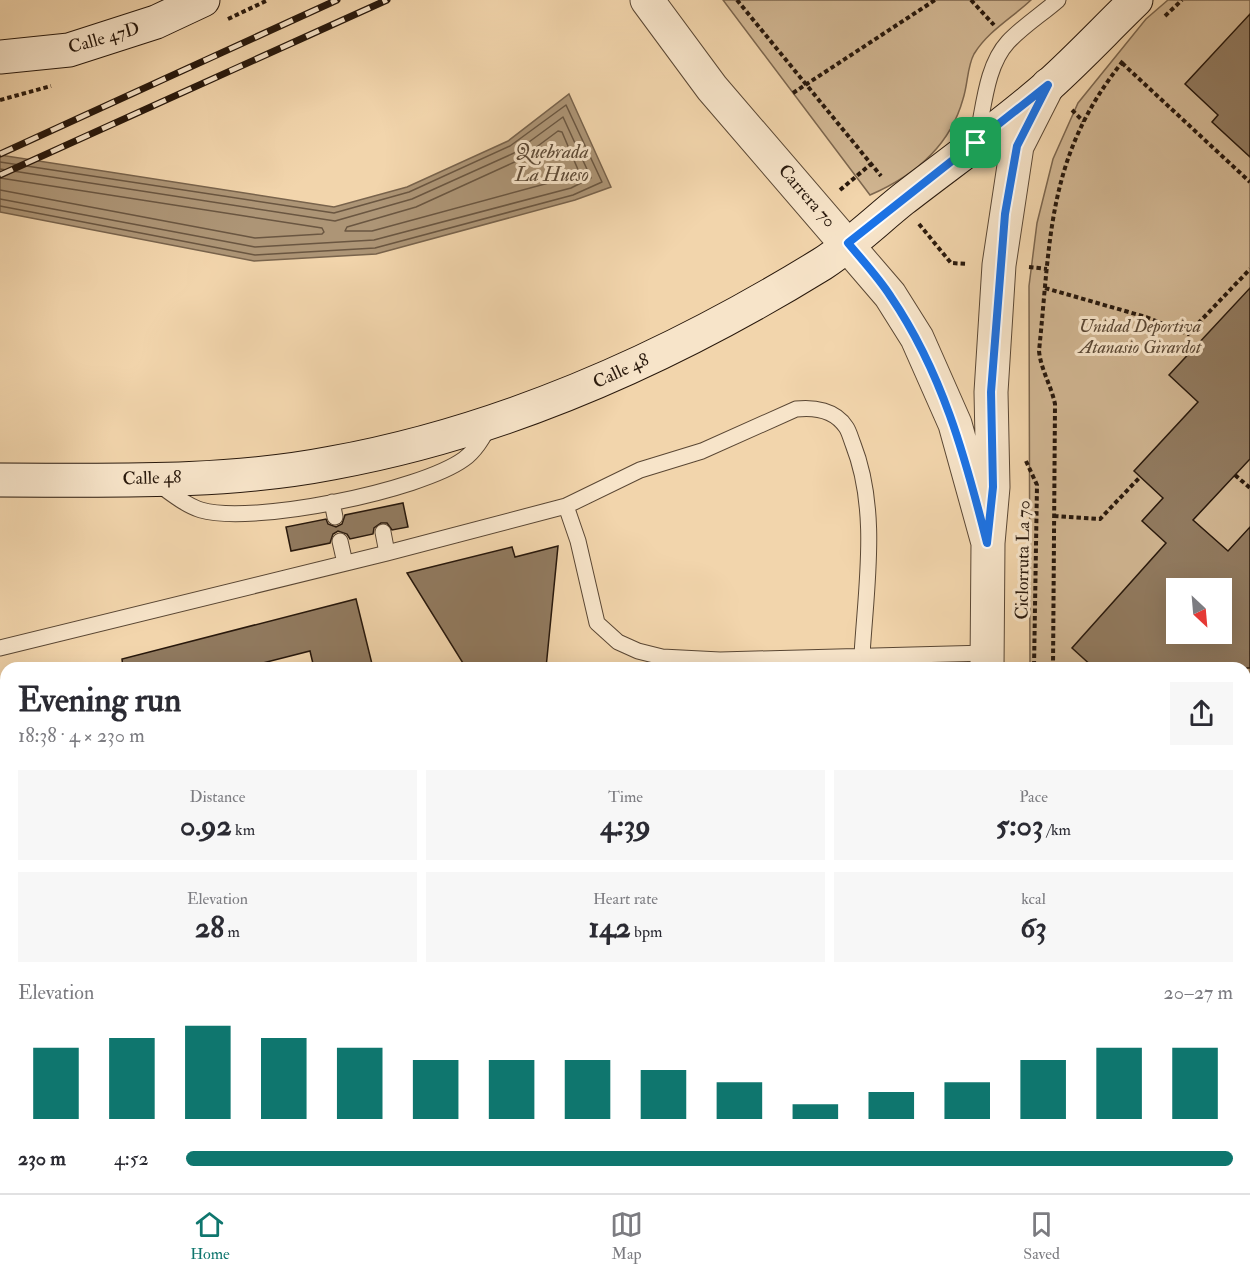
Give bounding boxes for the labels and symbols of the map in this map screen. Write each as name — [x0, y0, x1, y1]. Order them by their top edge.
street label: Calle 47D — [66, 17, 142, 59]
pin — [950, 117, 1001, 168]
water label: Quebrada La Hueso — [514, 139, 589, 187]
street label: Carrera 70 — [773, 159, 841, 233]
park label: Unidad Deportiva Atanasio Girardot — [1077, 315, 1202, 359]
street label: Calle 48 — [589, 348, 653, 394]
street label: Calle 48 — [122, 465, 182, 491]
street label: Ciclorruta La 70 — [1010, 500, 1036, 620]
north arrow — [1166, 578, 1232, 644]

